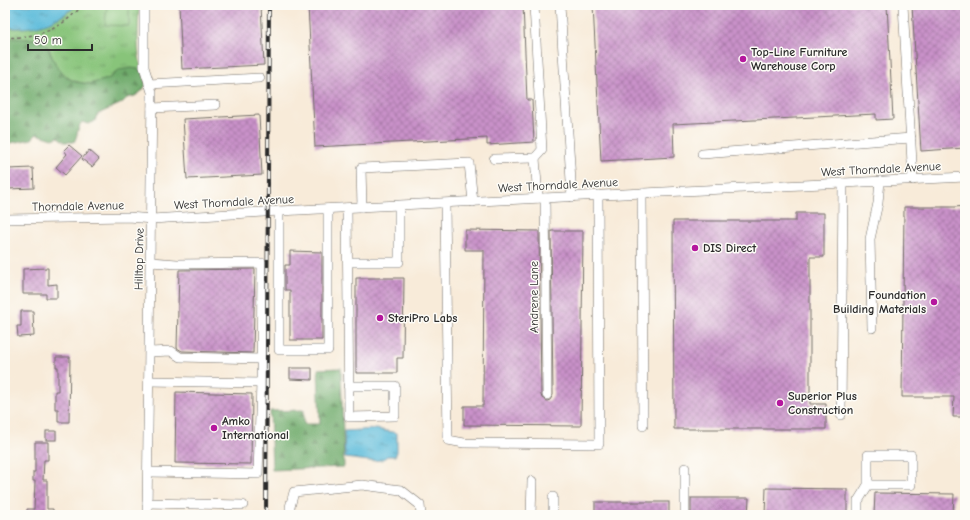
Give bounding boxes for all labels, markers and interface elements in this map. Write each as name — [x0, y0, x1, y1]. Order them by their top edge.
scale bar — [28, 26, 92, 52]
text: 50 m — [34, 33, 62, 47]
place label: Top-Line Furniture Warehouse Corp — [751, 45, 848, 73]
marker: Top-Line Furniture Warehouse Corp — [738, 54, 748, 64]
street label: West Thorndale Avenue — [821, 159, 941, 179]
street label: West Thorndale Avenue — [498, 175, 618, 195]
street label: West Thorndale Avenue — [174, 192, 294, 212]
street label: Thorndale Avenue — [32, 198, 124, 214]
street label: Hilltop Drive — [131, 228, 147, 290]
place label: DIS Direct — [703, 241, 757, 255]
marker: DIS Direct — [690, 243, 700, 253]
street label: Andrene Lane — [527, 261, 541, 333]
place label: Foundation Building Materials — [833, 288, 926, 316]
marker: Foundation Building Materials — [929, 297, 939, 307]
place label: SteriPro Labs — [388, 311, 457, 325]
marker: SteriPro Labs — [375, 313, 385, 323]
place label: Superior Plus Construction — [788, 389, 857, 417]
marker: Superior Plus Construction — [775, 398, 785, 408]
place label: Amko International — [222, 414, 289, 442]
marker: Amko International — [209, 423, 219, 433]

